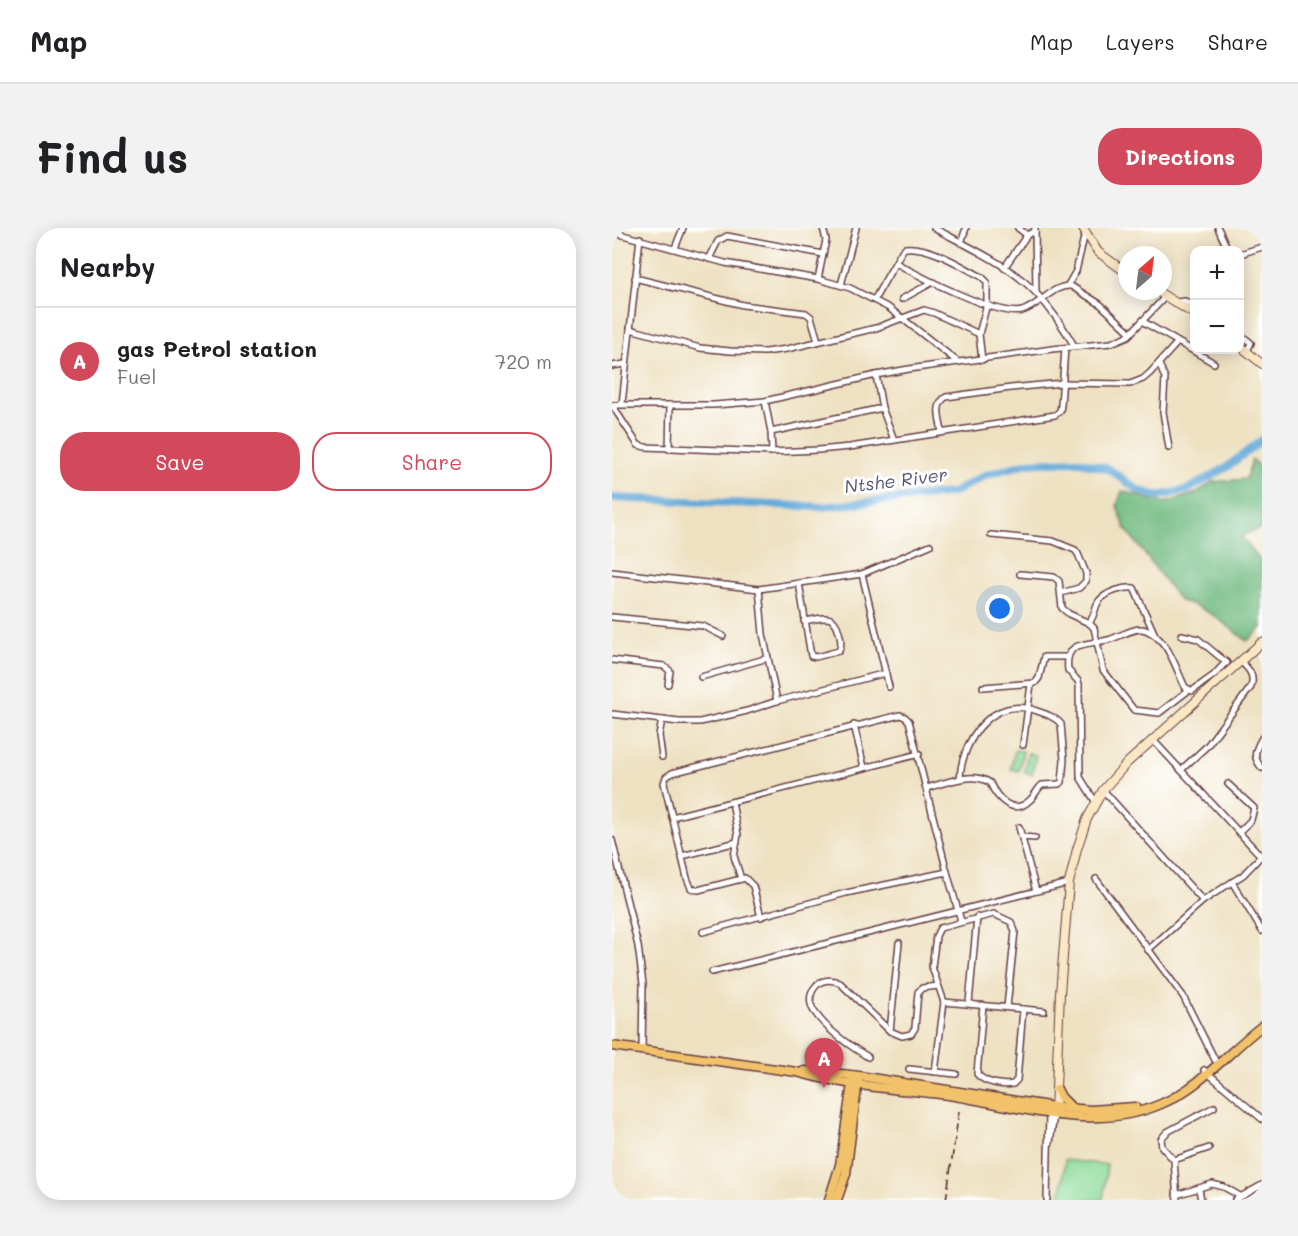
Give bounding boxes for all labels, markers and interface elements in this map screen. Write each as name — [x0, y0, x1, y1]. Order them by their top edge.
text: Map — [30, 23, 87, 59]
text: Map — [1030, 28, 1073, 55]
text: Layers — [1106, 28, 1175, 55]
text: Share — [1208, 28, 1268, 55]
button: Directions — [1098, 128, 1262, 185]
text: Find us — [36, 129, 188, 184]
north arrow — [1118, 246, 1172, 300]
map controls — [1190, 246, 1244, 354]
button: + — [1190, 246, 1244, 300]
text: Nearby — [60, 250, 155, 284]
button: − — [1190, 300, 1244, 354]
text: gas Petrol station — [117, 334, 317, 363]
text: A — [73, 348, 86, 374]
text: 720 m — [495, 348, 552, 374]
text: Fuel — [117, 363, 157, 389]
button: Save — [60, 432, 300, 491]
button: Share — [312, 432, 552, 491]
water label: Ntshe River — [843, 462, 949, 498]
your location — [985, 594, 1014, 623]
pin: A — [804, 1038, 844, 1088]

